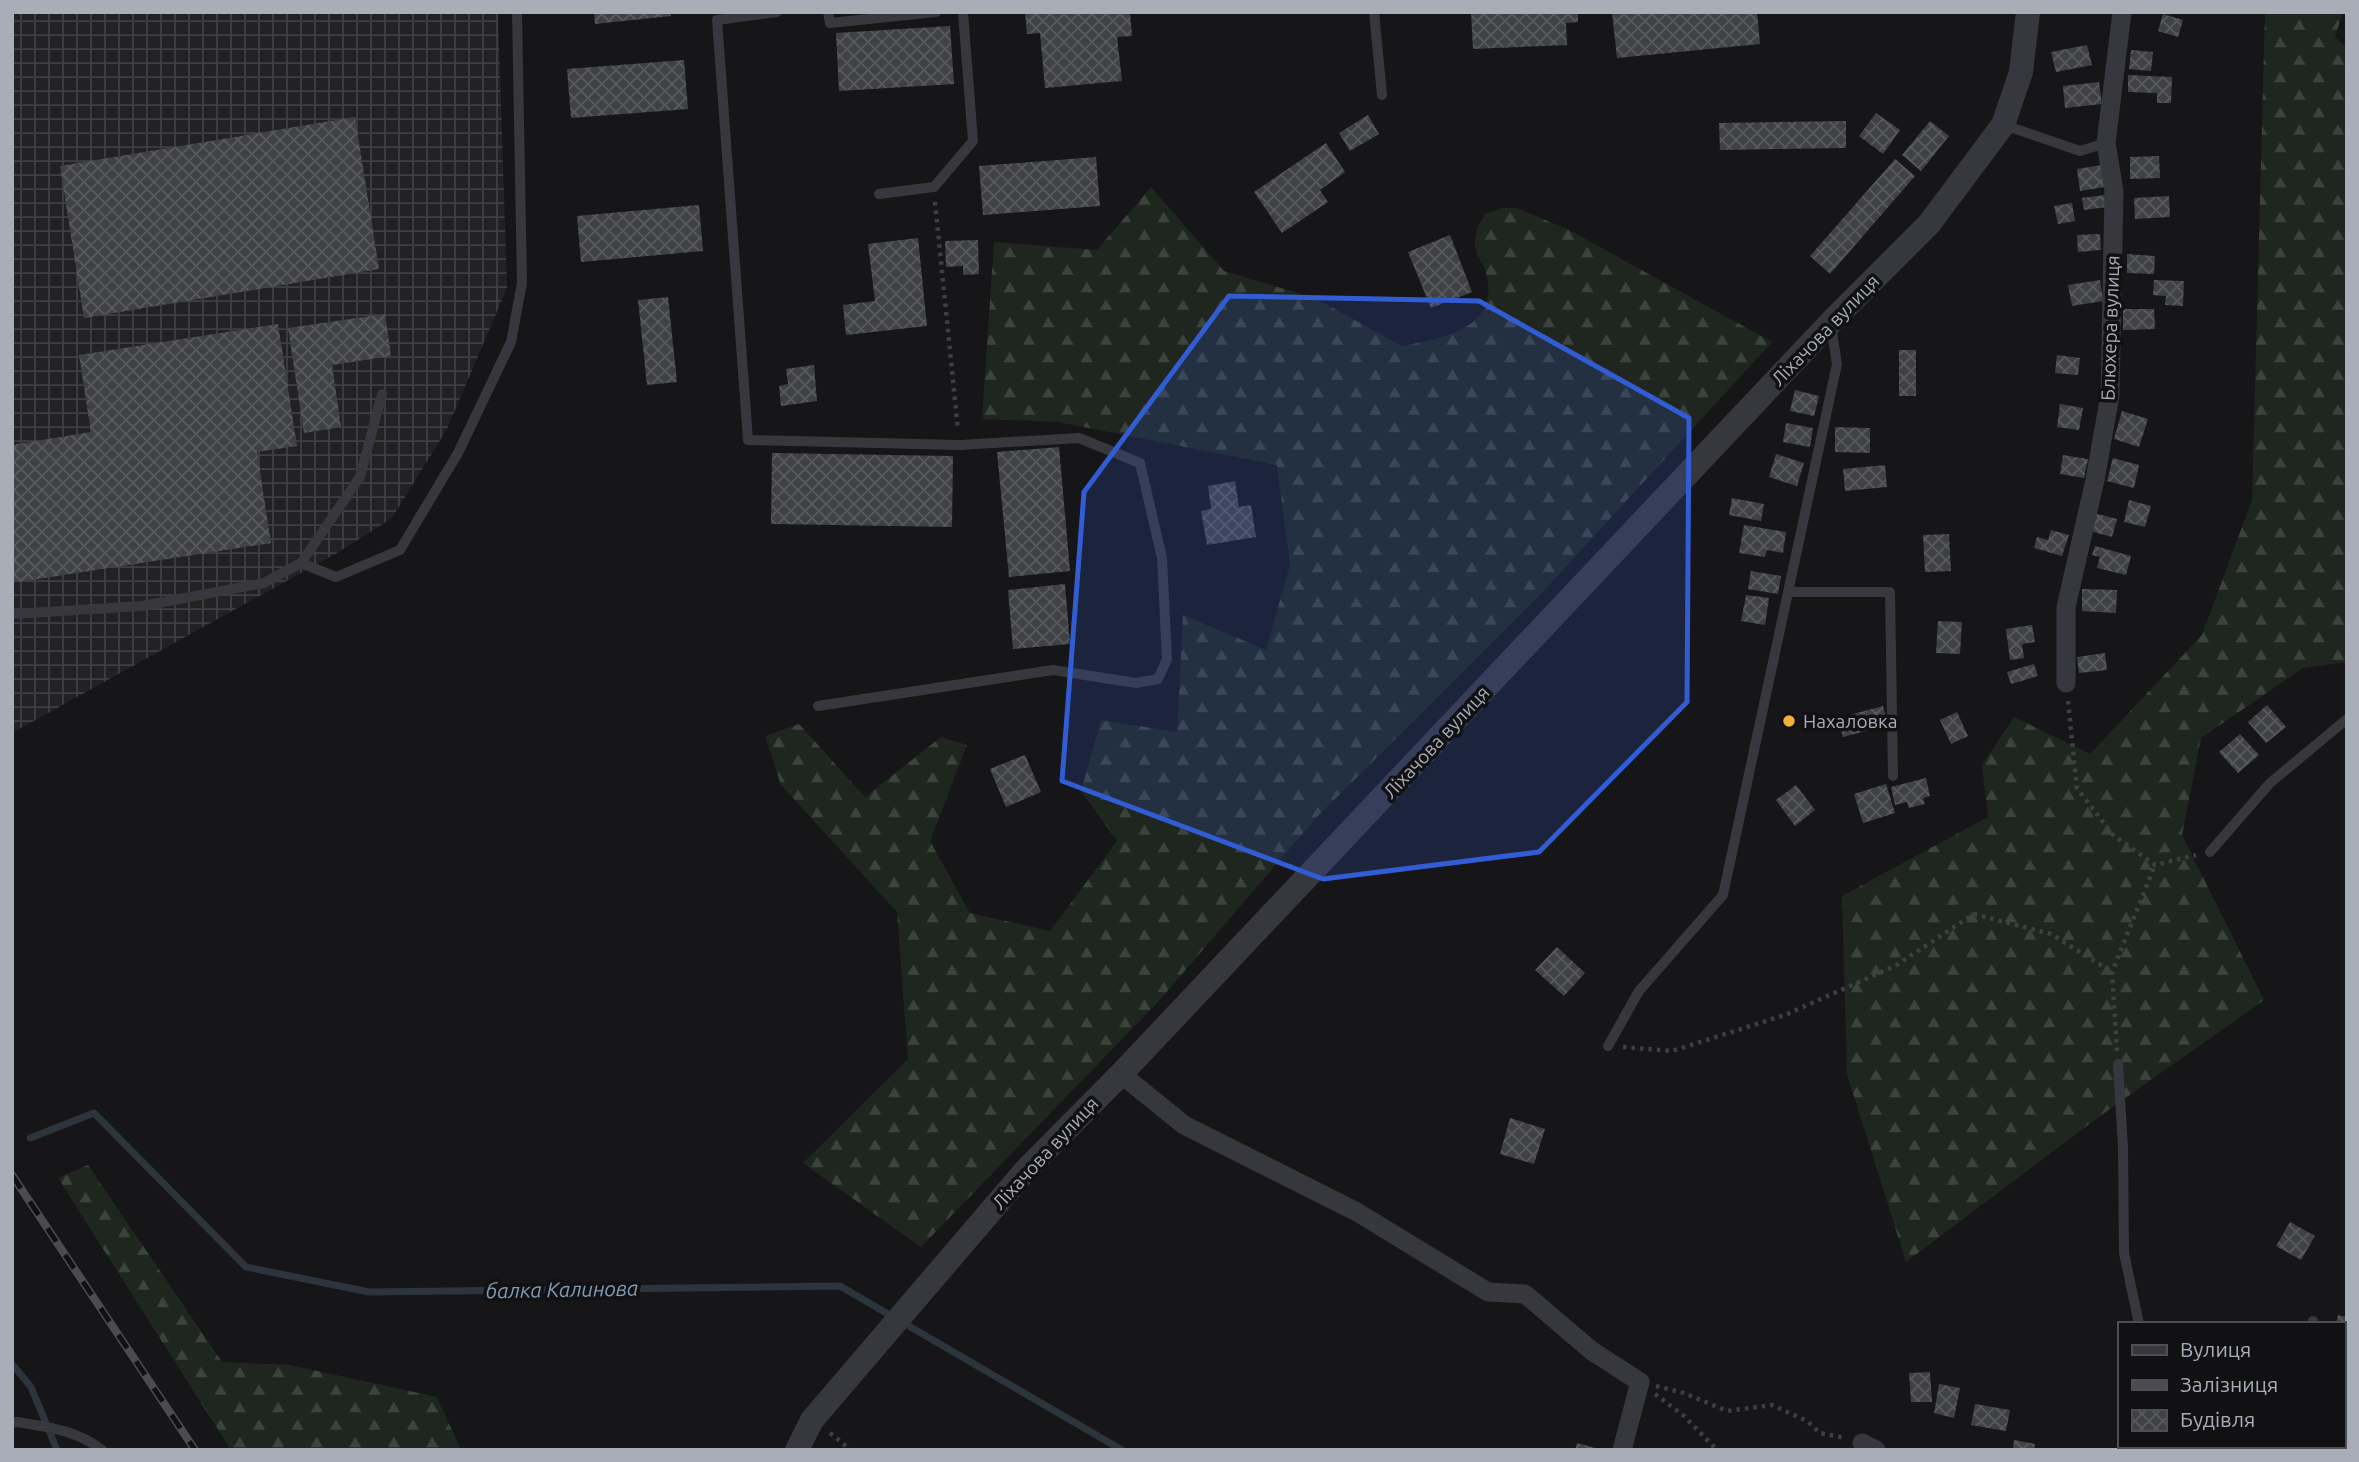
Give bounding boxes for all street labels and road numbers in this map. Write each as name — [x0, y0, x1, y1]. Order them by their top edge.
street label: Блюхера вулиця — [2096, 255, 2124, 401]
street label: Ліхачова вулиця — [1766, 270, 1884, 390]
street label: Ліхачова вулиця — [1378, 681, 1494, 803]
street label: Ліхачова вулиця — [987, 1092, 1103, 1214]

